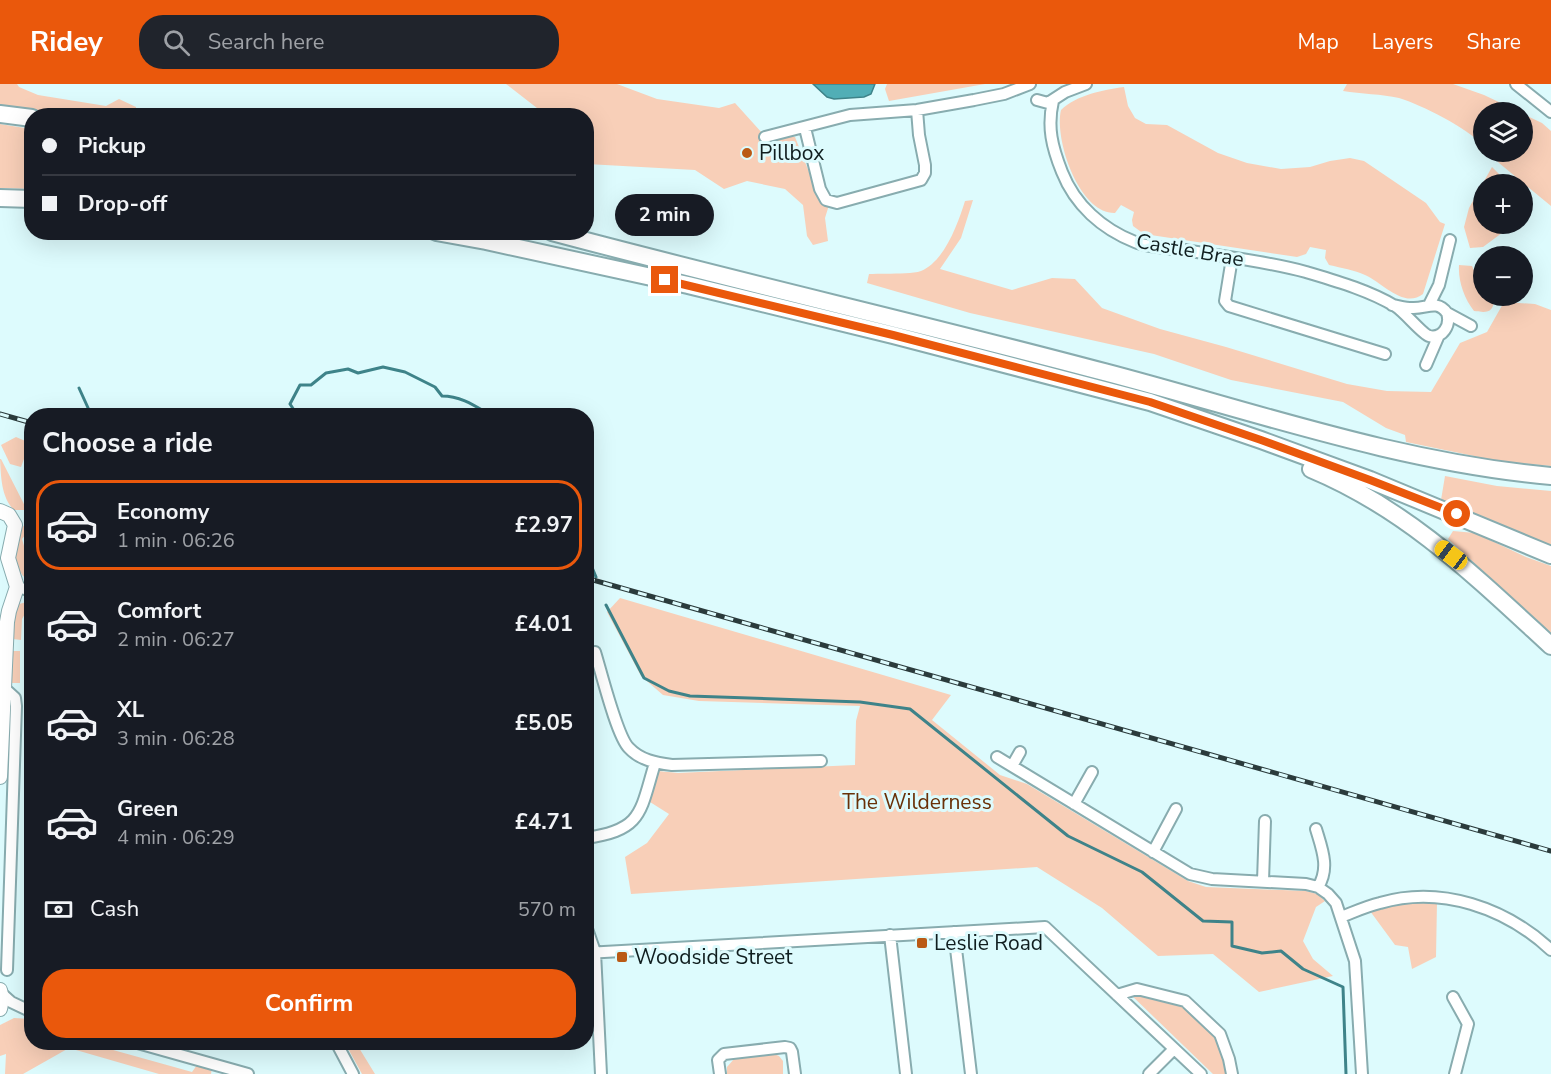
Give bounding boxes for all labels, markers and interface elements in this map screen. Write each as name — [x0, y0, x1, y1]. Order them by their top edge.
search box — [139, 15, 559, 69]
text: Ridey — [30, 23, 103, 61]
icon: search — [160, 26, 193, 59]
text: Search here — [208, 27, 324, 57]
text: Map — [1297, 28, 1339, 56]
text: Layers — [1372, 28, 1433, 56]
text: Share — [1466, 28, 1521, 56]
map controls — [1473, 102, 1533, 306]
button: layers — [1473, 102, 1533, 162]
text: Pickup — [78, 131, 146, 161]
place label: Pillbox — [759, 139, 824, 167]
marker: Pillbox — [740, 146, 754, 160]
button: + — [1473, 174, 1533, 234]
text: Drop-off — [78, 189, 167, 219]
callout: 2 min — [616, 193, 714, 235]
text: 2 min — [639, 201, 690, 228]
street label: Castle Brae — [1134, 227, 1246, 273]
button: − — [1473, 246, 1533, 306]
route end — [651, 266, 678, 293]
text: Choose a ride — [42, 425, 213, 462]
text: Economy — [117, 497, 209, 527]
icon: car — [45, 498, 99, 552]
route start — [1443, 500, 1470, 527]
text: £2.97 — [515, 510, 573, 540]
text: 1 min · 06:26 — [117, 527, 235, 554]
car — [1431, 537, 1471, 573]
text: Comfort — [117, 596, 201, 626]
icon: car — [45, 597, 99, 651]
text: £4.01 — [515, 609, 573, 639]
text: 2 min · 06:27 — [117, 626, 235, 653]
text: XL — [117, 695, 144, 725]
icon: car — [45, 696, 99, 750]
text: £5.05 — [515, 708, 573, 738]
text: 3 min · 06:28 — [117, 725, 235, 752]
park label: The Wilderness — [842, 788, 992, 816]
text: Green — [117, 794, 178, 824]
icon: car — [45, 795, 99, 849]
text: £4.71 — [515, 807, 573, 837]
text: 4 min · 06:29 — [117, 824, 235, 851]
icon: cash — [42, 893, 75, 926]
text: Cash — [90, 894, 139, 924]
text: 570 m — [518, 896, 576, 923]
place label: Leslie Road — [934, 929, 1043, 957]
marker: Leslie Road — [915, 936, 929, 950]
place label: Woodside Street — [634, 943, 793, 971]
marker: Woodside Street — [615, 950, 629, 964]
button: Confirm — [42, 969, 576, 1038]

